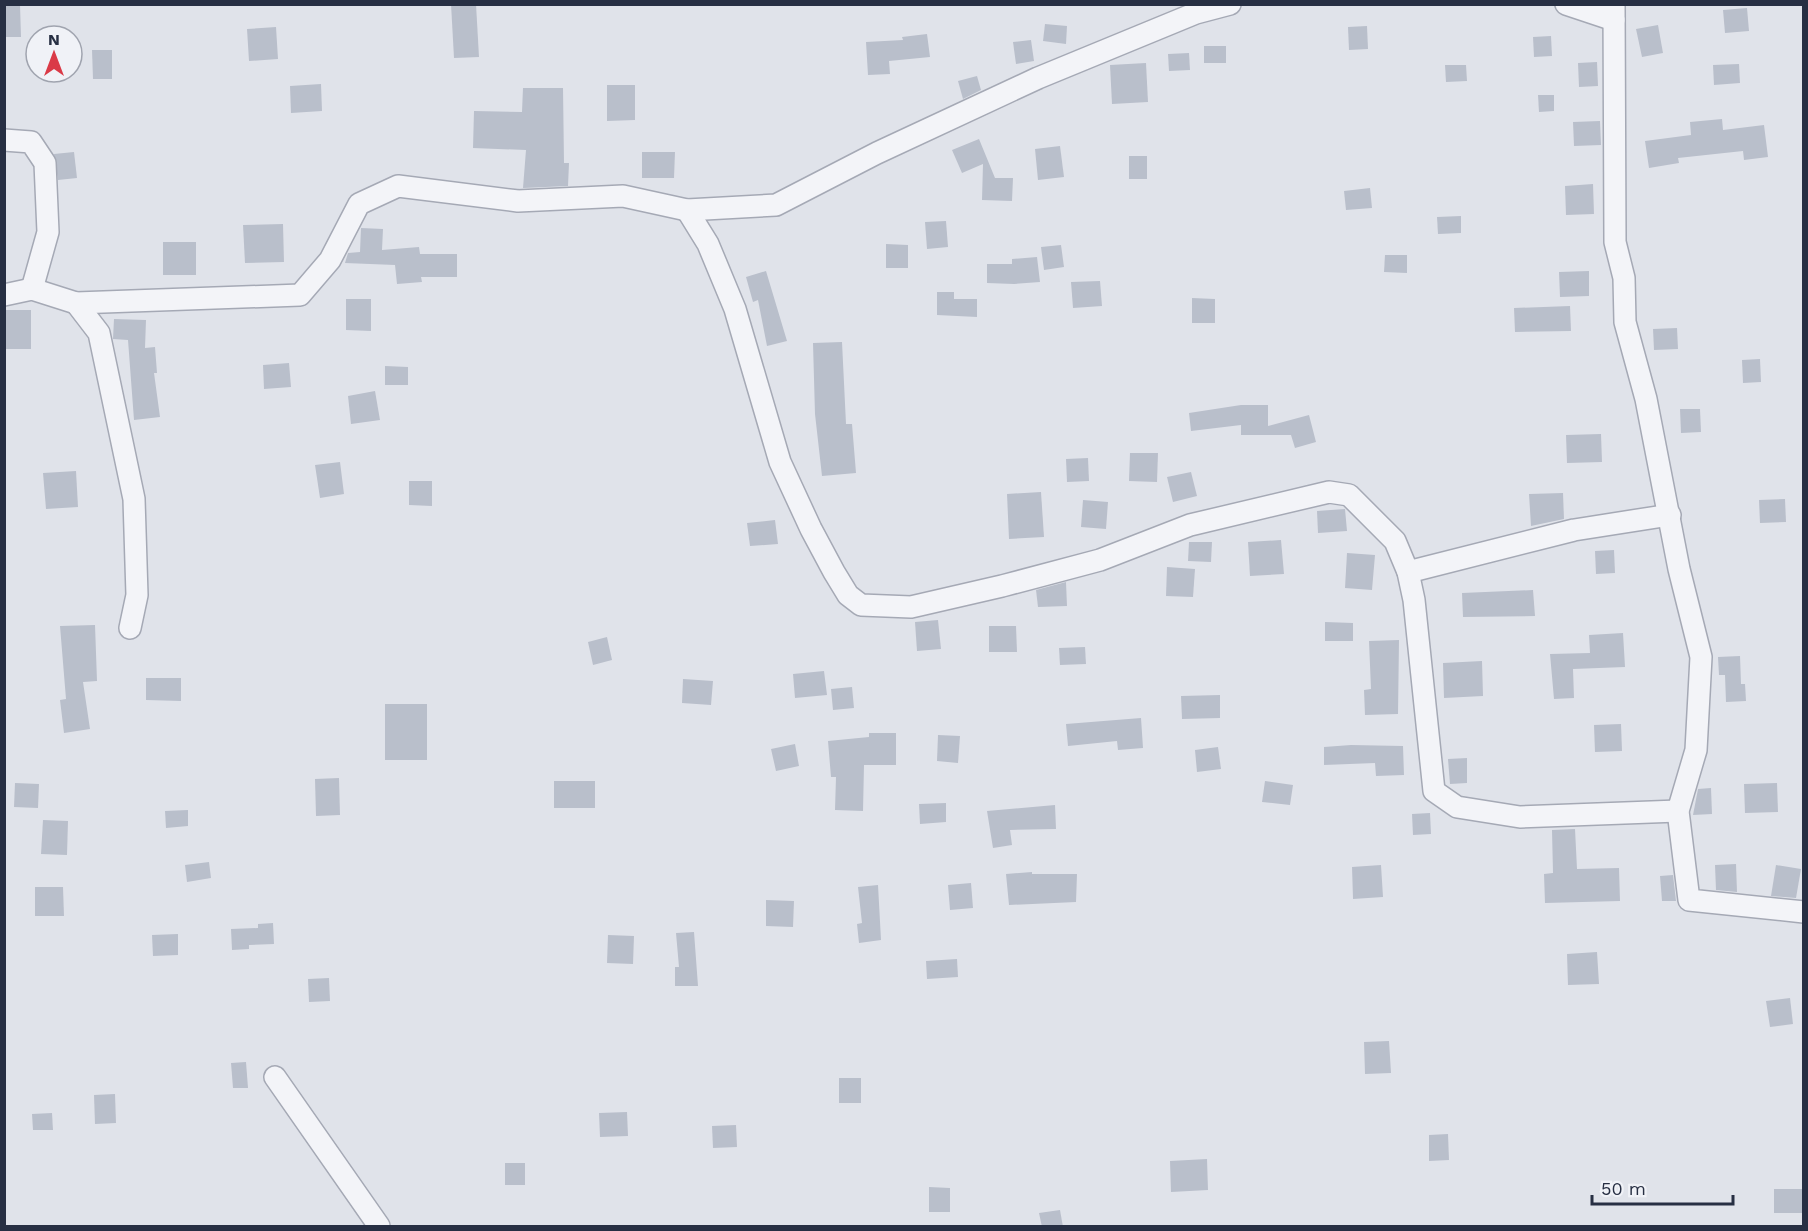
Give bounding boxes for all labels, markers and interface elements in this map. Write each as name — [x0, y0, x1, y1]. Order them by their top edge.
north arrow — [24, 24, 84, 84]
text: N — [48, 30, 60, 49]
scale bar — [1592, 1168, 1733, 1206]
text: 50 m — [1601, 1178, 1646, 1199]

